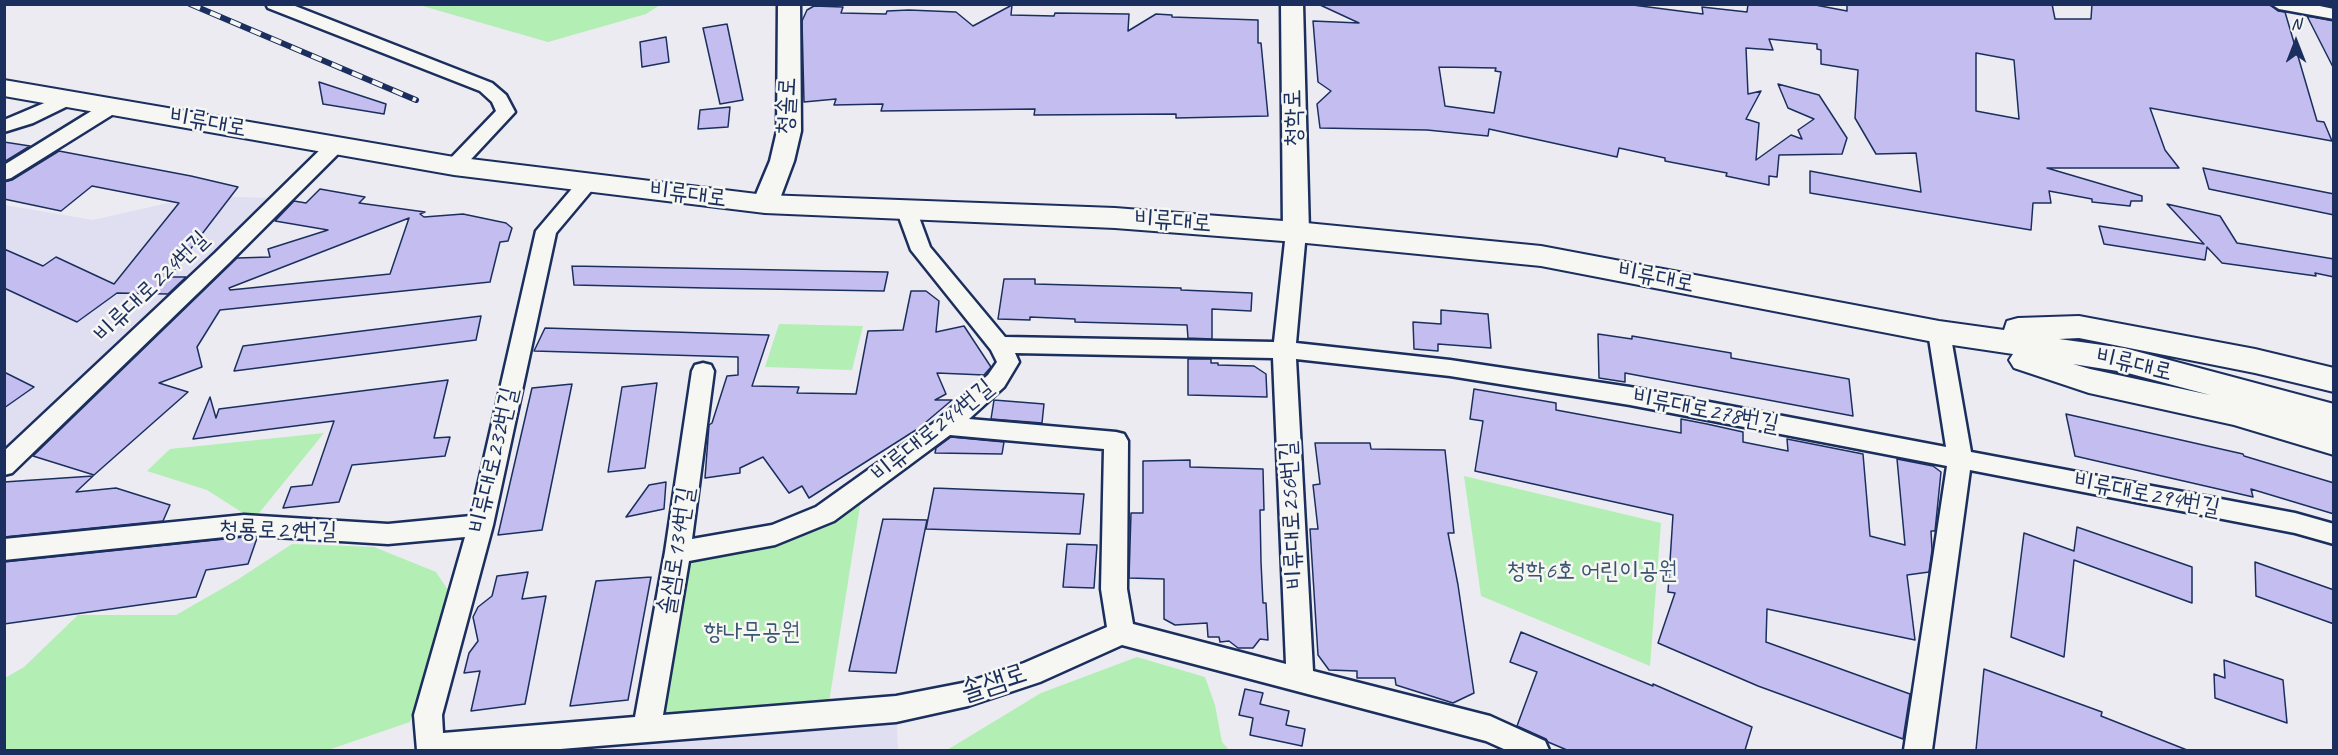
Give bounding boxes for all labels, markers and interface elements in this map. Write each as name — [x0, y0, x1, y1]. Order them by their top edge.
north arrow — [2266, 12, 2326, 72]
text: N — [2291, 14, 2301, 34]
street label: 청솔로 — [771, 76, 803, 136]
street label: 청학로 — [1279, 89, 1309, 147]
street label: 비류대로 — [167, 102, 249, 144]
street label: 비류대로 — [648, 176, 728, 214]
street label: 비류대로 — [1133, 205, 1213, 239]
street label: 비류대로224번길 — [89, 225, 215, 349]
street label: 비류대로 — [1615, 256, 1697, 300]
street label: 비류대로 — [2093, 342, 2175, 388]
street label: 비류대로244번길 — [866, 373, 1000, 489]
street label: 비류대로278번길 — [1630, 383, 1782, 439]
street label: 비류대로232번길 — [463, 385, 525, 535]
street label: 비류대로256번길 — [1274, 440, 1310, 590]
street label: 비류대로294번길 — [2071, 467, 2223, 523]
street label: 솔샘로134번길 — [653, 485, 701, 617]
street label: 청룡로29번길 — [219, 516, 337, 546]
park label: 청학6호 어린이공원 — [1506, 558, 1678, 586]
park label: 향나무공원 — [704, 619, 800, 647]
street label: 솔샘로 — [957, 657, 1031, 709]

